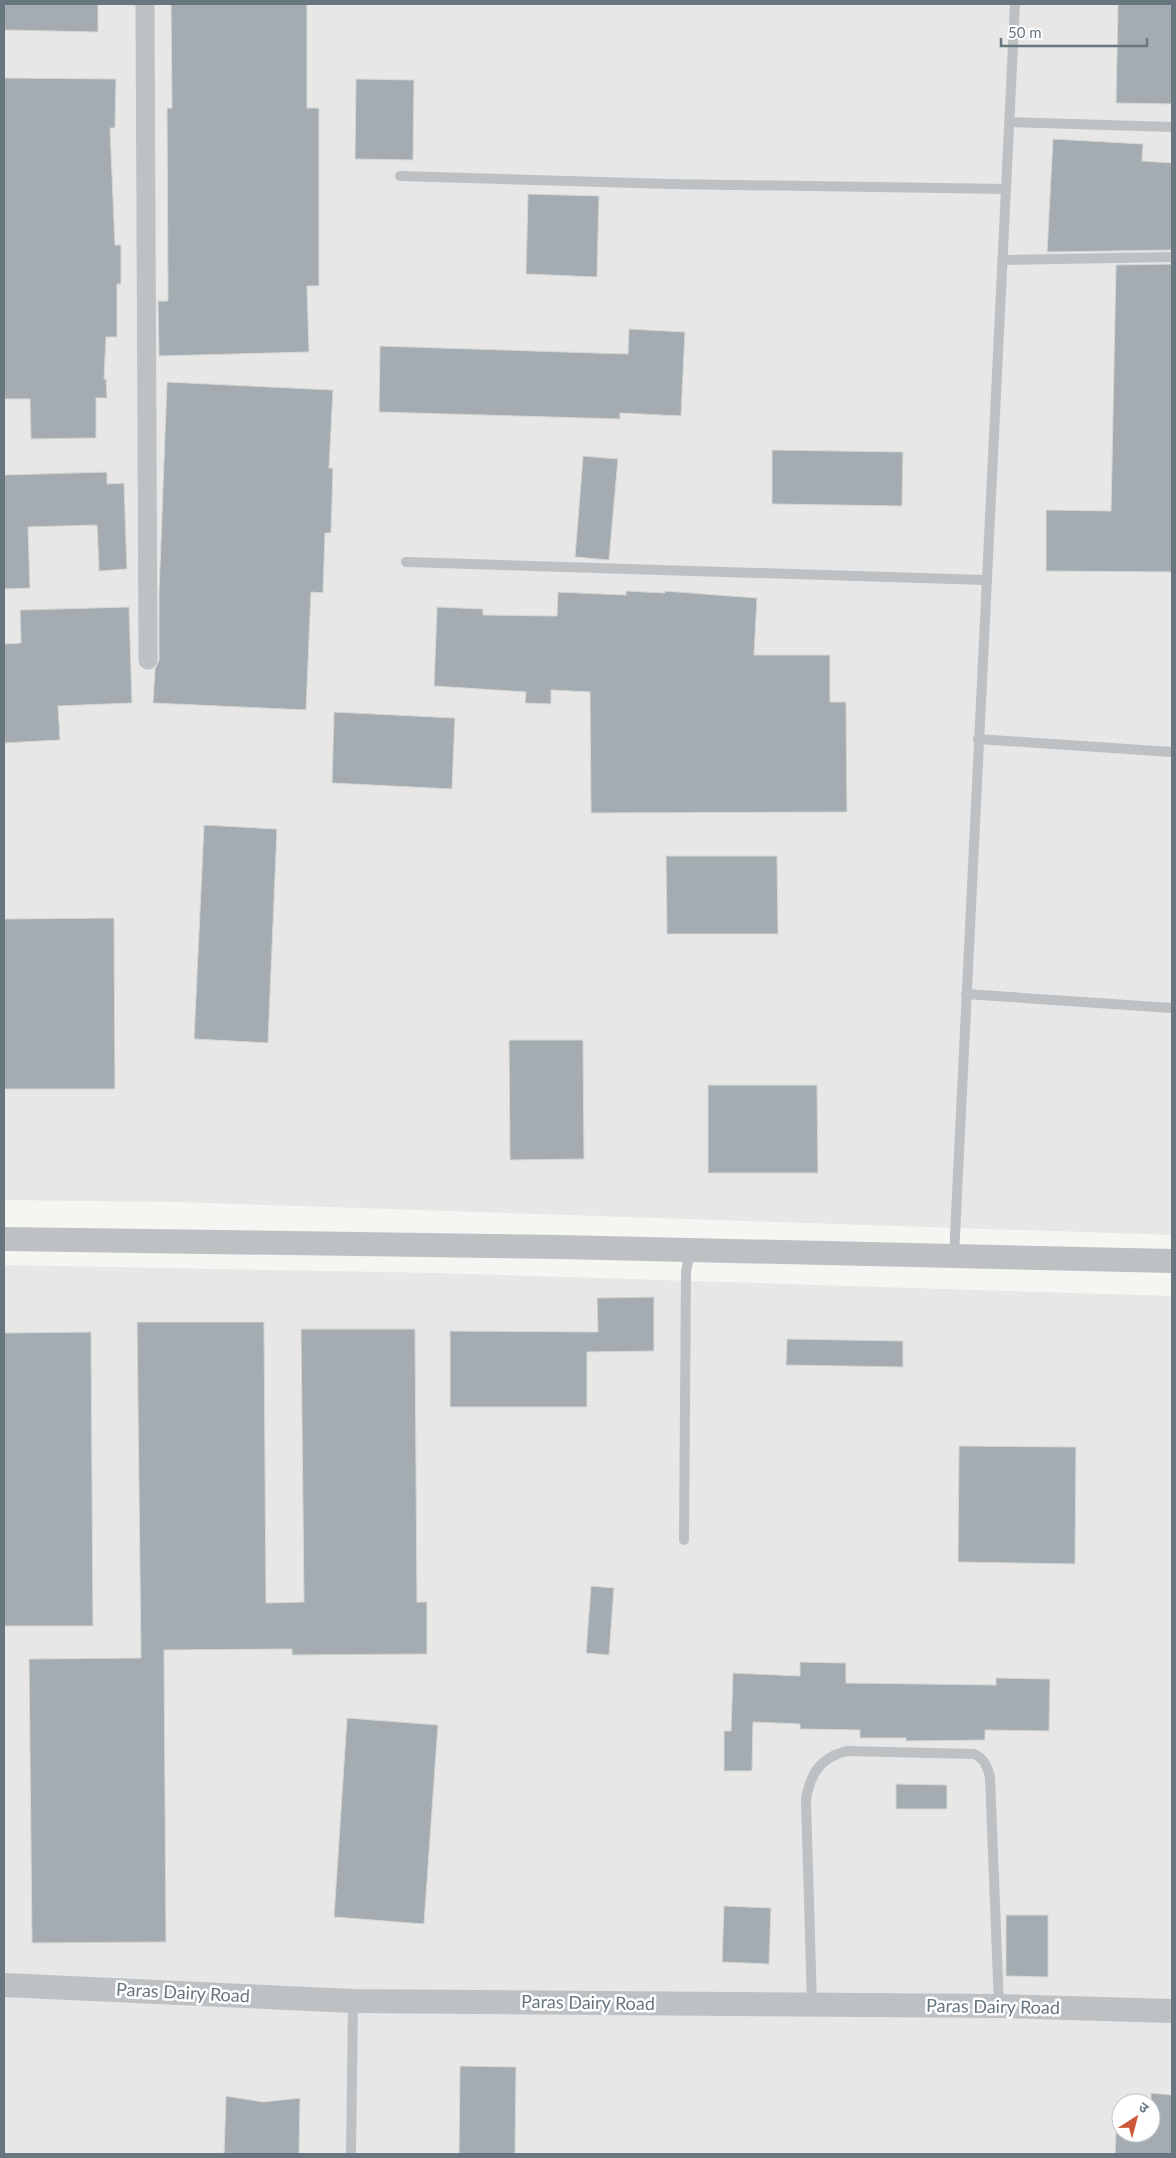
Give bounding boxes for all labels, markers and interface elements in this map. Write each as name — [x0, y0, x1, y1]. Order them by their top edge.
scale bar — [1001, 15, 1147, 47]
text: 50 m — [1008, 23, 1042, 41]
street label: Paras Dairy Road — [116, 1978, 250, 2006]
street label: Paras Dairy Road — [521, 1990, 655, 2014]
street label: Paras Dairy Road — [926, 1994, 1060, 2018]
north arrow — [1111, 2093, 1161, 2143]
text: उ — [1136, 2098, 1153, 2117]

